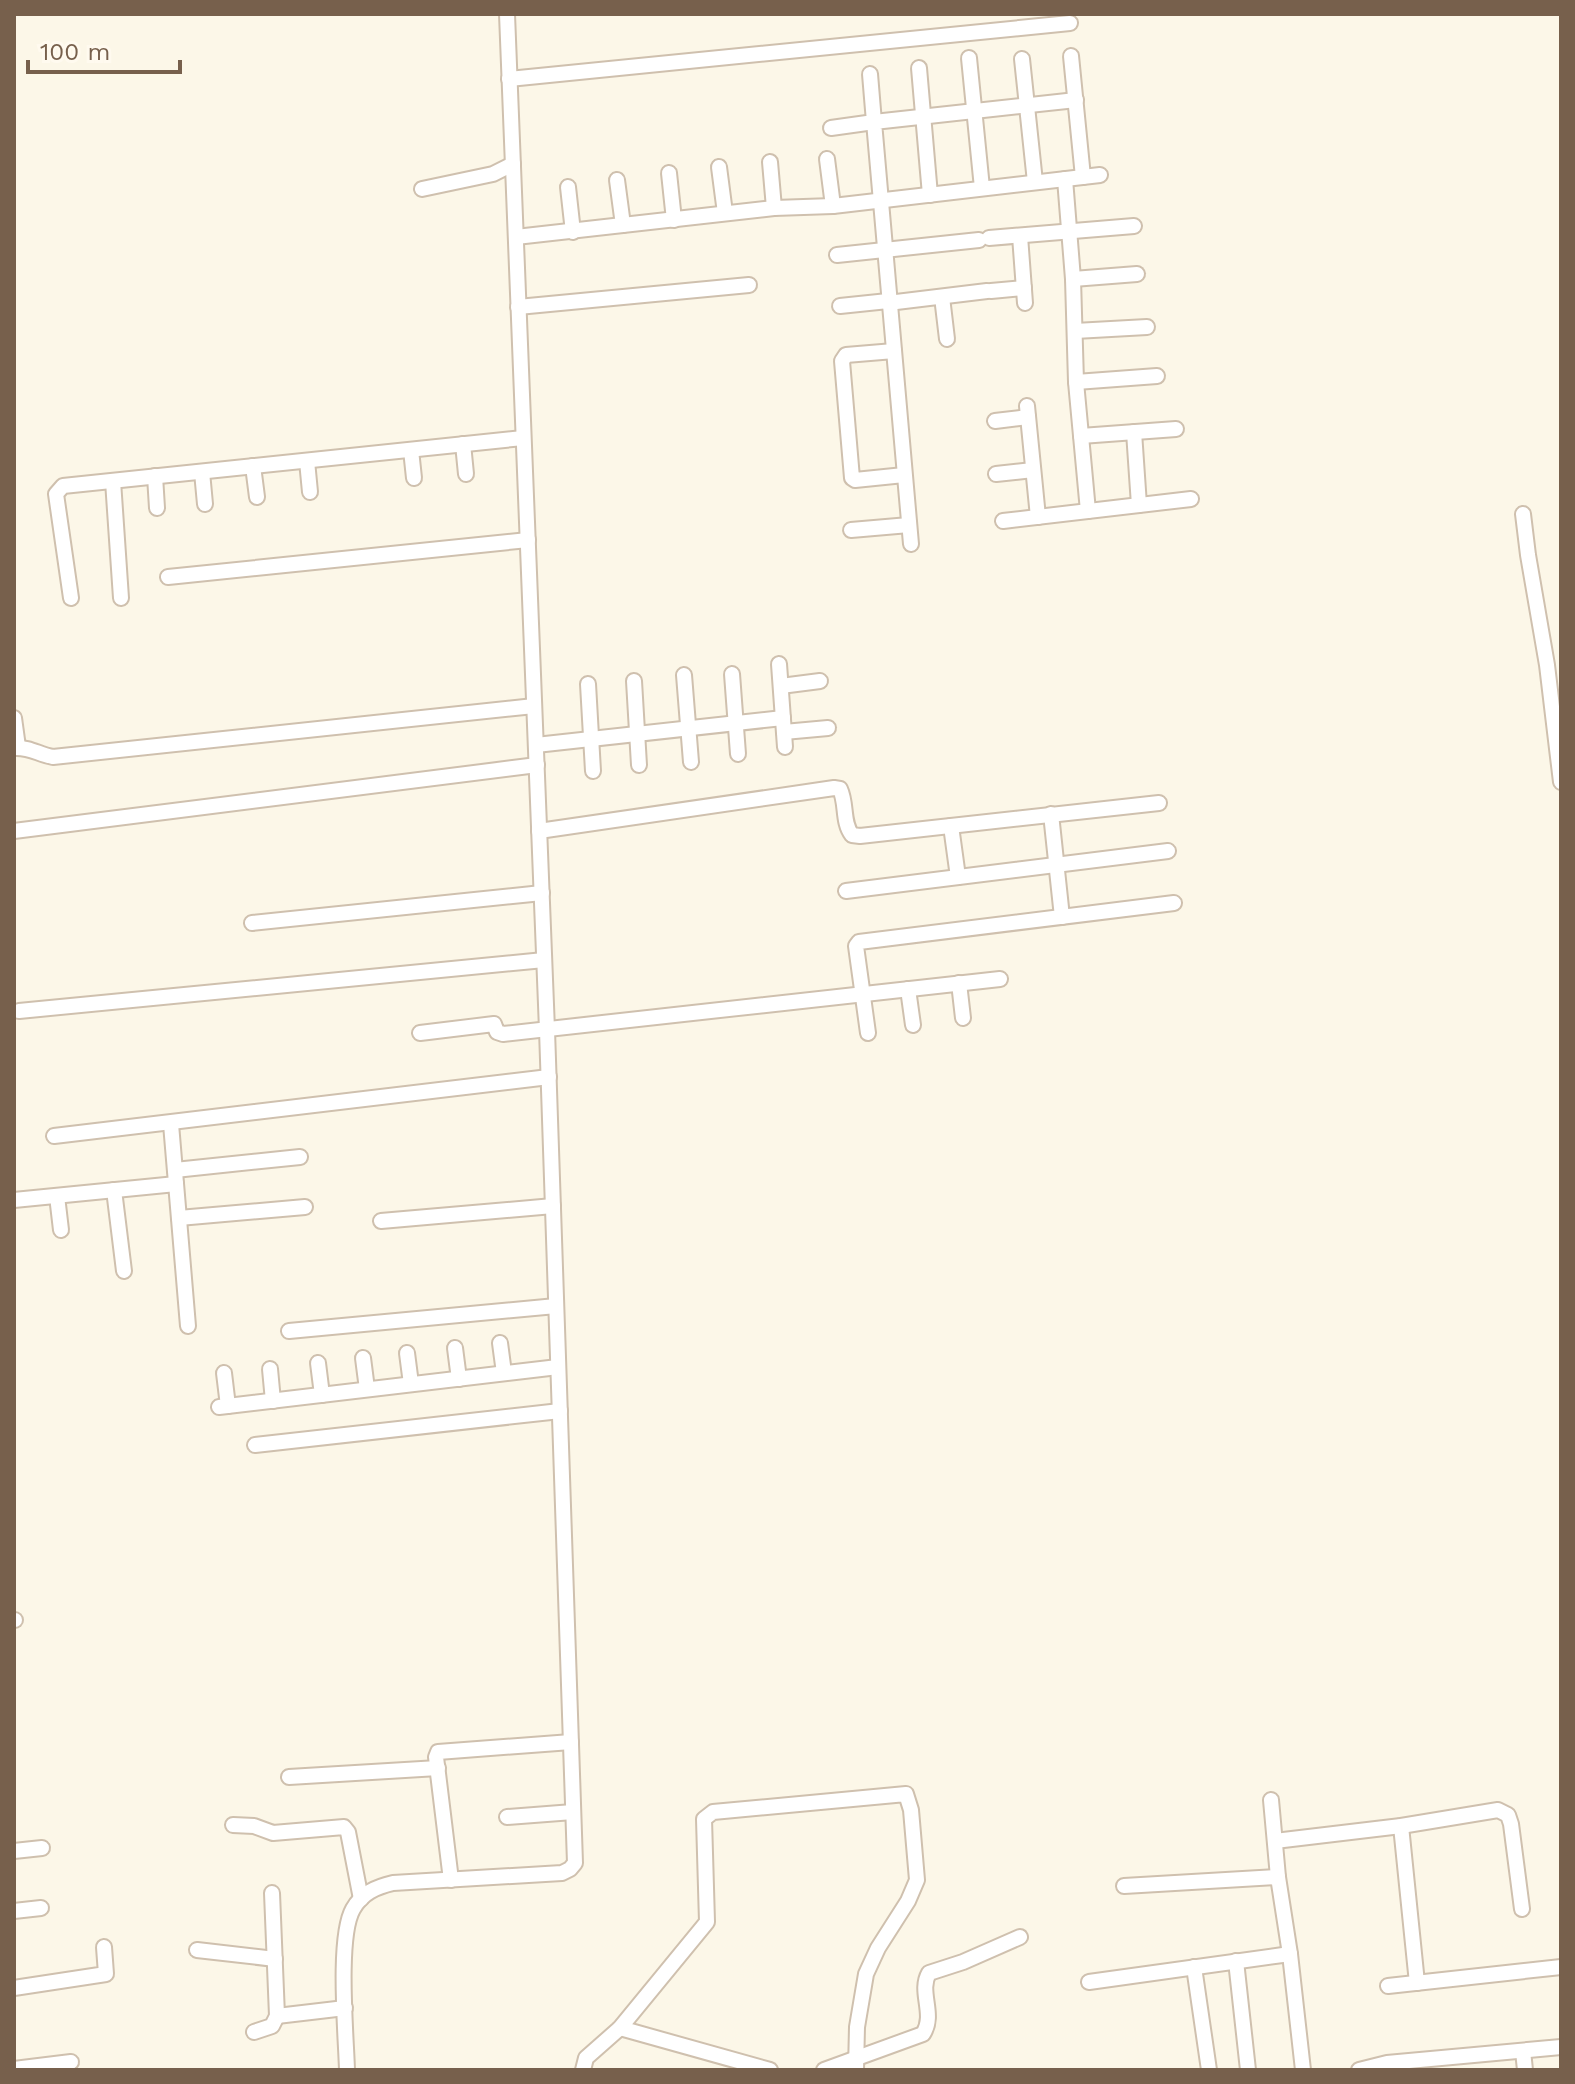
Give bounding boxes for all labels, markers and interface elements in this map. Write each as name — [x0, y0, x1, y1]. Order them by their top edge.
scale bar — [28, 24, 180, 74]
text: 100 m — [40, 38, 110, 66]

